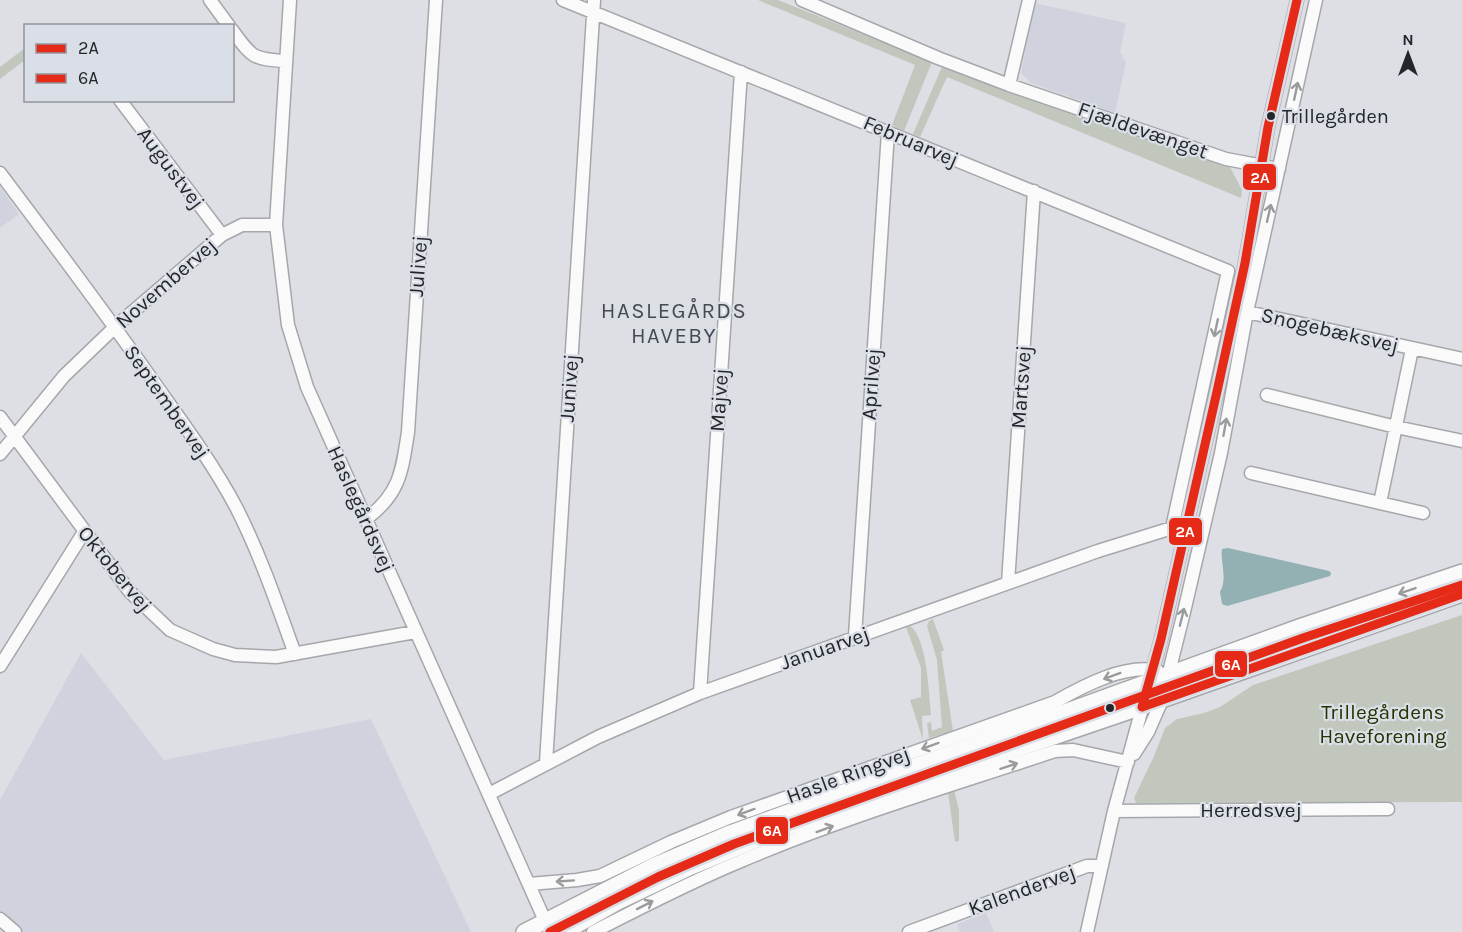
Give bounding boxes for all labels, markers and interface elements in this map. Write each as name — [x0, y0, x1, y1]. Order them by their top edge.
legend — [24, 24, 234, 102]
north arrow — [1378, 24, 1438, 84]
text: N — [1402, 30, 1414, 49]
text: 2A — [78, 37, 99, 59]
text: 6A — [78, 67, 99, 89]
one-way arrow — [1291, 82, 1302, 102]
street label: Fjældevænget — [1075, 97, 1211, 164]
place label: Trillegården — [1282, 105, 1389, 128]
street label: Februarvej — [860, 110, 962, 172]
marker: Trillegården — [1265, 110, 1277, 122]
street label: Augustvej — [132, 122, 210, 214]
line badge: 2A — [1242, 163, 1277, 191]
text: 2A — [1250, 168, 1270, 187]
one-way arrow — [1264, 204, 1275, 223]
street label: Novembervej — [111, 233, 221, 333]
street label: Julivej — [404, 235, 432, 297]
district label: HASLEGÅRDS HAVEBY — [601, 297, 747, 349]
street label: Snogebæksvej — [1259, 303, 1401, 357]
one-way arrow — [1209, 318, 1221, 337]
street label: Septembervej — [119, 341, 215, 463]
street label: Martsvej — [1006, 344, 1036, 430]
street label: Aprilvej — [857, 347, 885, 421]
street label: Junivej — [555, 353, 583, 423]
street label: Majvej — [705, 367, 733, 433]
one-way arrow — [1220, 418, 1231, 437]
street label: Haslegårdsvej — [322, 442, 400, 576]
line badge: 2A — [1168, 517, 1203, 546]
street label: Oktobervej — [73, 521, 157, 617]
text: 2A — [1175, 522, 1195, 541]
one-way arrow — [1398, 586, 1417, 597]
one-way arrow — [1177, 608, 1189, 627]
street label: Januarvej — [777, 622, 873, 674]
line badge: 6A — [1214, 650, 1248, 678]
text: 6A — [1221, 655, 1241, 674]
one-way arrow — [1103, 671, 1121, 682]
park label: Trillegårdens Haveforening — [1319, 700, 1447, 748]
unlabelled marker — [1104, 702, 1116, 714]
one-way arrow — [921, 741, 940, 752]
street label: Hasle Ringvej — [783, 742, 913, 808]
one-way arrow — [999, 760, 1018, 771]
street label: Herredsvej — [1200, 798, 1302, 822]
one-way arrow — [738, 807, 756, 818]
line badge: 6A — [755, 816, 789, 845]
text: 6A — [762, 821, 782, 840]
one-way arrow — [815, 823, 833, 834]
street label: Kalendervej — [965, 860, 1079, 920]
one-way arrow — [556, 876, 576, 887]
one-way arrow — [636, 899, 653, 911]

